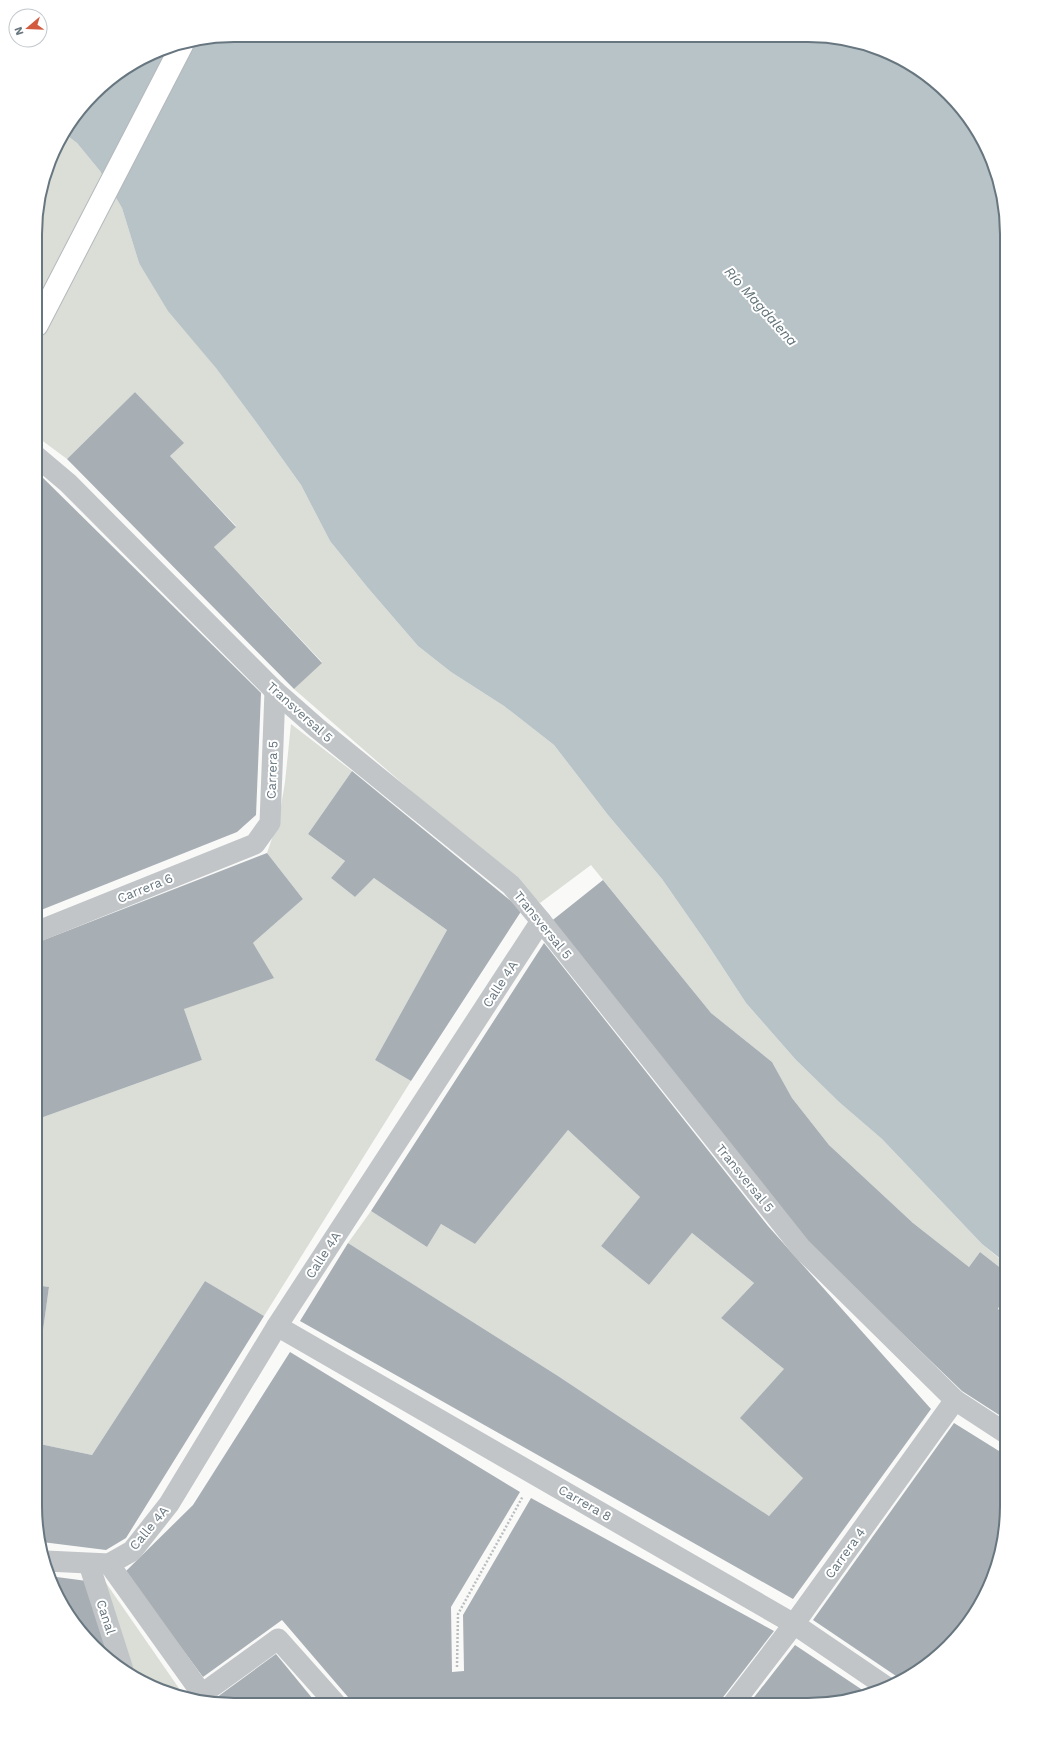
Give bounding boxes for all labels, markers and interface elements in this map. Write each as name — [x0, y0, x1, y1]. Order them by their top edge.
north arrow — [8, 8, 48, 48]
text: N — [12, 25, 26, 37]
water label: Río Magdalena — [721, 263, 801, 349]
street label: Transversal 5 — [264, 679, 336, 745]
street label: Carrera 5 — [263, 741, 281, 799]
street label: Carrera 6 — [115, 870, 175, 906]
street label: Transversal 5 — [511, 888, 575, 962]
street label: Calle 4A — [479, 957, 521, 1010]
street label: Transversal 5 — [713, 1141, 777, 1215]
street label: Calle 4A — [302, 1228, 344, 1281]
street label: Carrera 8 — [556, 1482, 614, 1524]
street label: Calle 4A — [126, 1503, 172, 1553]
street label: Carrera 4 — [822, 1525, 868, 1581]
street label: Canal — [93, 1598, 119, 1636]

